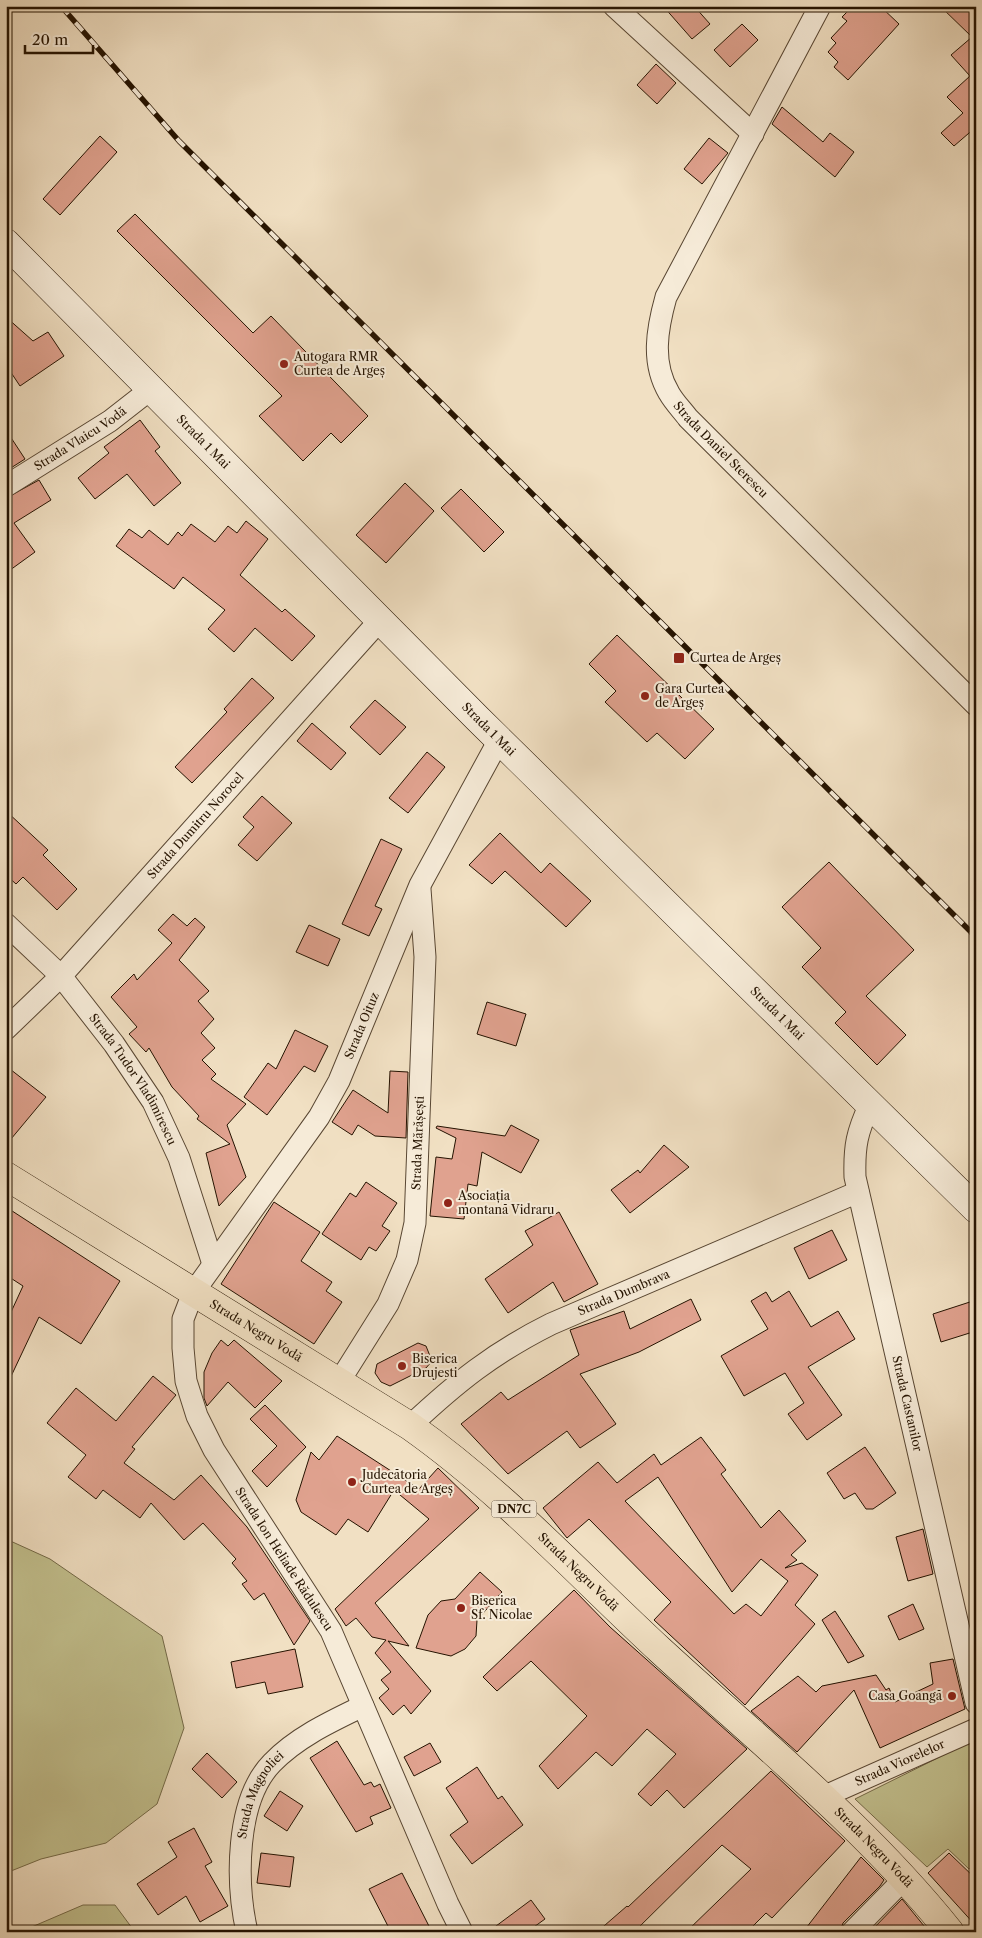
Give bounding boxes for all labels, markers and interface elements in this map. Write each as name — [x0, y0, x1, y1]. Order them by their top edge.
scale bar — [25, 22, 92, 54]
text: 20 m — [32, 30, 68, 49]
place label: Autogara RMR Curtea de Argeș — [293, 349, 385, 379]
marker: Autogara RMR Curtea de Argeș — [278, 358, 290, 370]
street label: Strada Daniel Sterescu — [671, 398, 772, 501]
street label: Strada Vlaicu Vodă — [31, 403, 130, 474]
street label: Strada 1 Mai — [174, 411, 234, 472]
place label: Curtea de Argeș — [690, 650, 781, 666]
marker: Curtea de Argeș — [672, 651, 686, 665]
place label: Gara Curtea de Argeș — [655, 681, 725, 711]
marker: Gara Curtea de Argeș — [639, 690, 651, 702]
street label: Strada 1 Mai — [459, 699, 519, 759]
street label: Strada Dumitru Norocel — [144, 769, 247, 882]
street label: Strada 1 Mai — [747, 983, 808, 1043]
street label: Strada Oituz — [341, 990, 382, 1061]
street label: Strada Tudor Vladimirescu — [86, 1010, 180, 1148]
street label: Strada Mărășești — [408, 1095, 427, 1190]
place label: Asociația montană Vidraru — [457, 1188, 555, 1217]
marker: Asociația montană Vidraru — [442, 1197, 454, 1209]
street label: Strada Dumbrava — [575, 1266, 672, 1319]
street label: Strada Negru Vodă — [207, 1296, 306, 1365]
place label: Biserica Drujesti — [412, 1351, 458, 1380]
street label: Strada Castanilor — [889, 1354, 926, 1453]
marker: Biserica Drujesti — [396, 1360, 408, 1372]
place label: Judecătoria Curtea de Argeș — [360, 1467, 453, 1497]
marker: Judecătoria Curtea de Argeș — [346, 1476, 358, 1488]
street label: Strada Ion Heliade Rădulescu — [232, 1484, 337, 1634]
road number: DN7C — [492, 1500, 536, 1518]
street label: Strada Negru Vodă — [535, 1529, 622, 1614]
place label: Biserica Sf. Nicolae — [471, 1593, 533, 1622]
marker: Biserica Sf. Nicolae — [455, 1602, 467, 1614]
place label: Casa Goangă — [868, 1688, 943, 1703]
marker: Casa Goangă — [946, 1690, 958, 1702]
street label: Strada Viorelelor — [852, 1736, 947, 1789]
street label: Strada Magnoliei — [234, 1747, 287, 1840]
street label: Strada Negru Vodă — [831, 1804, 917, 1891]

